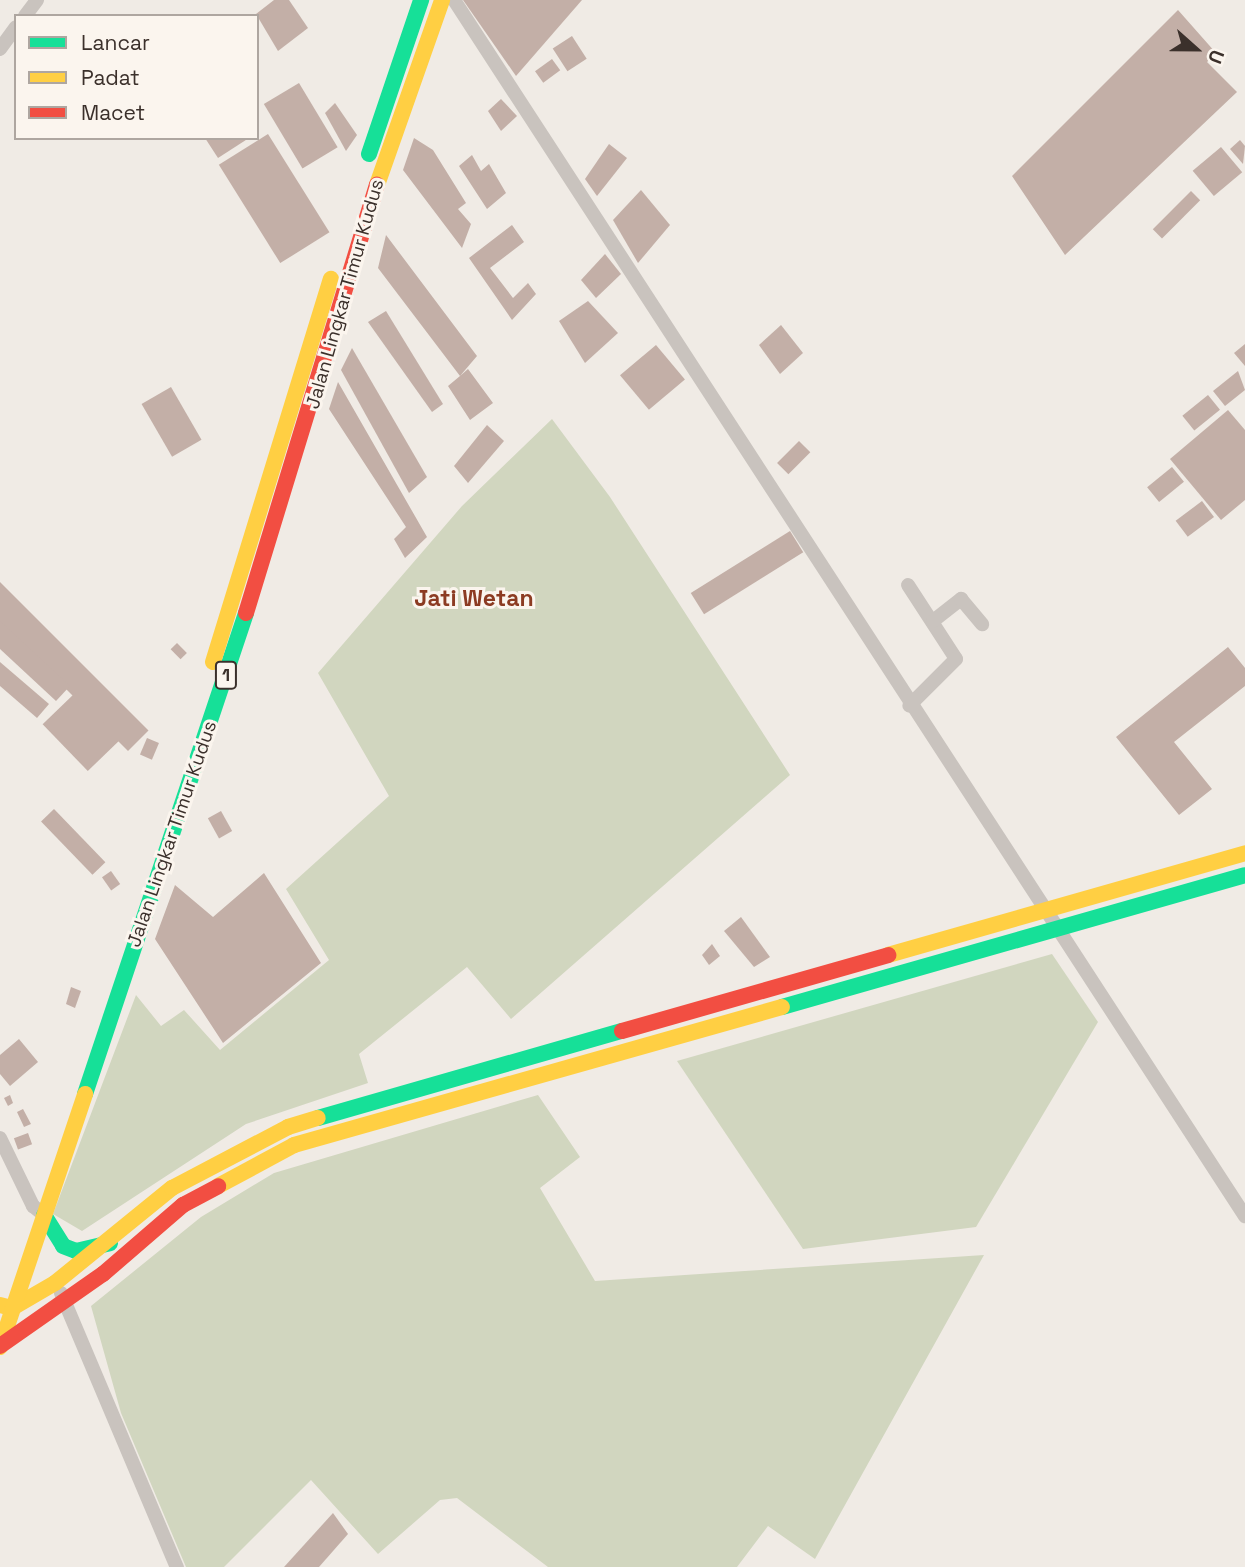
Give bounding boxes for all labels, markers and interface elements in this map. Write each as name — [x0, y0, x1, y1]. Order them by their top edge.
legend — [14, 14, 259, 140]
north arrow — [1161, 14, 1231, 84]
text: Lancar — [81, 29, 150, 56]
text: U — [1202, 46, 1230, 67]
text: Padat — [81, 64, 140, 91]
text: Macet — [81, 99, 145, 126]
street label: Jalan Lingkar Timur Kudus — [301, 176, 389, 412]
district label: Jati Wetan — [414, 584, 534, 612]
road number: 1 — [214, 660, 238, 690]
street label: Jalan Lingkar Timur Kudus — [122, 718, 222, 950]

